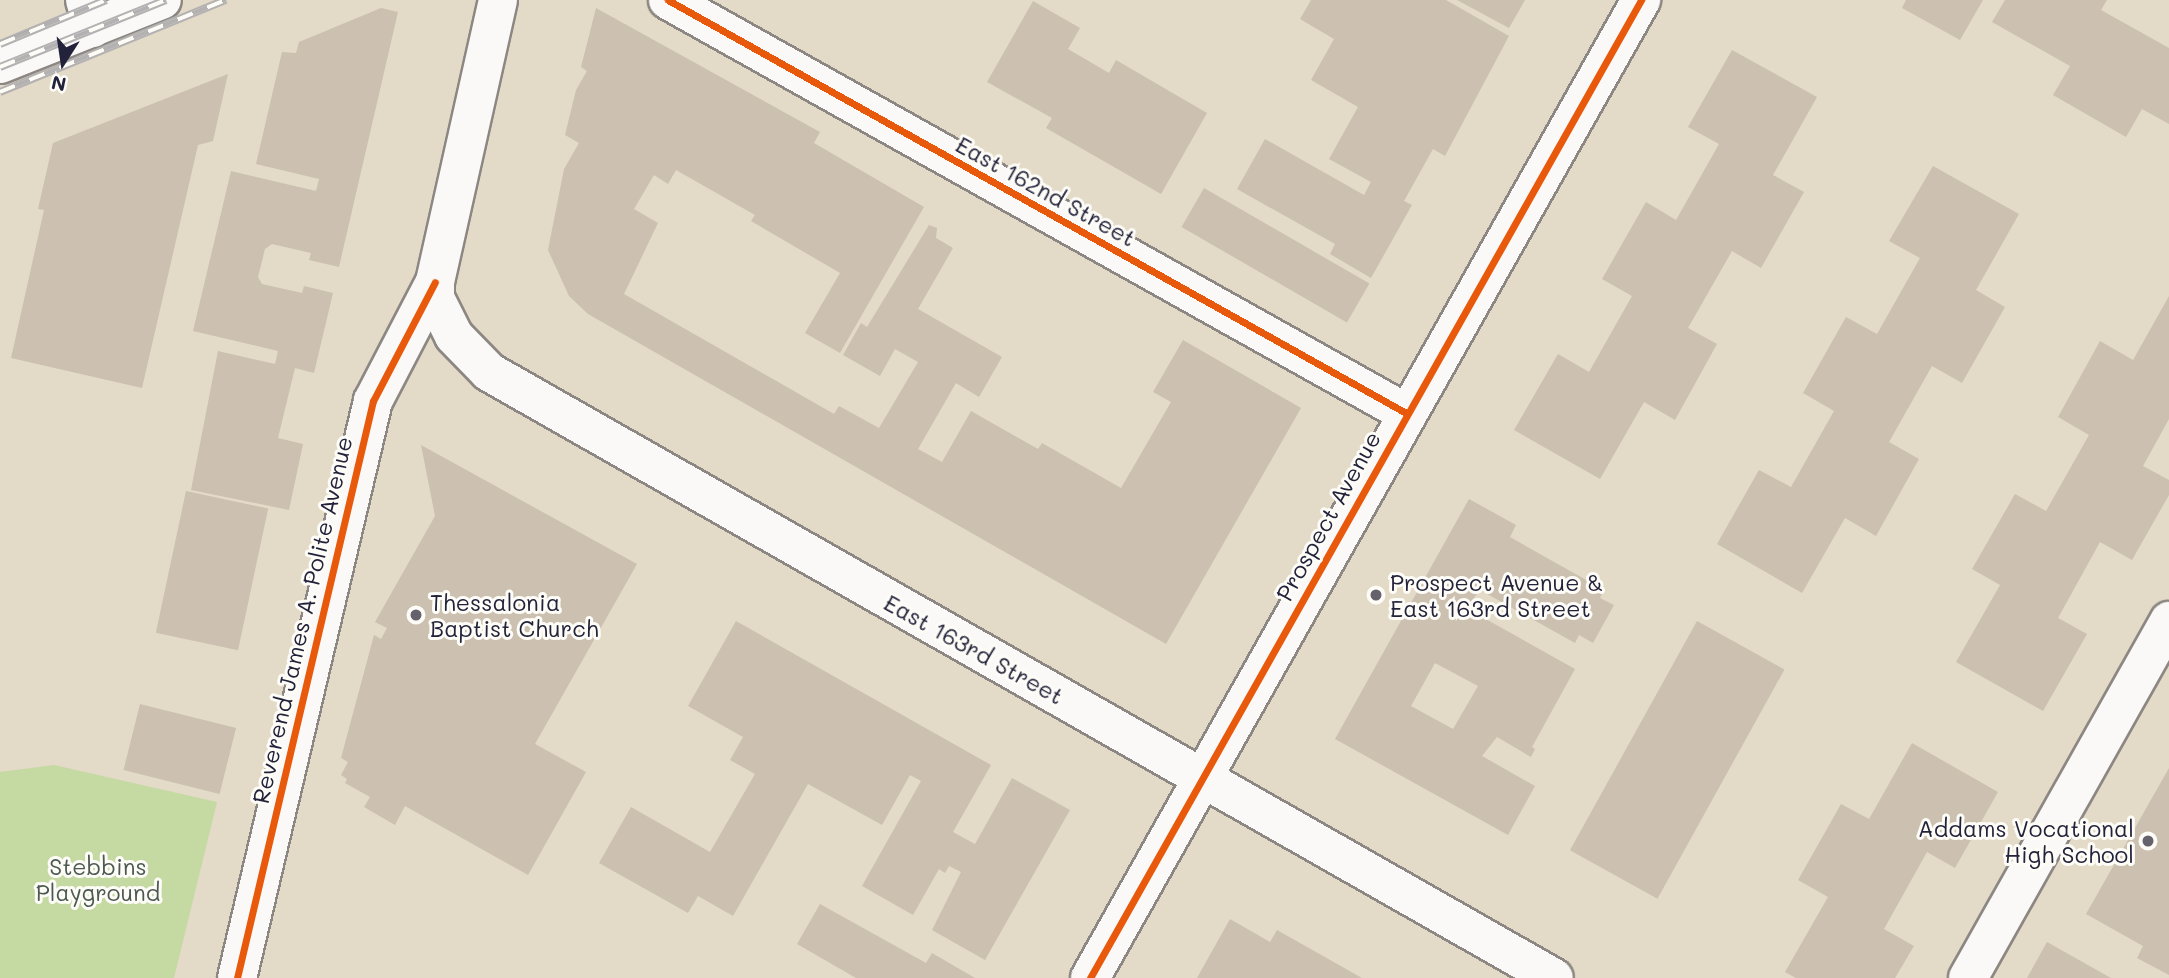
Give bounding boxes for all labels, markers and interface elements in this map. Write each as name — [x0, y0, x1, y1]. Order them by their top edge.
north arrow — [28, 28, 98, 98]
text: N — [49, 70, 68, 98]
street label: East 162nd Street — [951, 130, 1141, 252]
street label: Prospect Avenue — [1270, 426, 1386, 606]
street label: Reverend James A. Polite Avenue — [246, 434, 358, 806]
place label: Prospect Avenue & East 163rd Street — [1390, 568, 1603, 622]
marker: Prospect Avenue & East 163rd Street — [1368, 587, 1384, 603]
place label: Thessalonia Baptist Church — [430, 588, 599, 642]
street label: East 163rd Street — [880, 588, 1068, 710]
marker: Thessalonia Baptist Church — [408, 607, 424, 623]
place label: Addams Vocational High School — [1918, 814, 2134, 868]
marker: Addams Vocational High School — [2140, 833, 2156, 849]
park label: Stebbins Playground — [36, 852, 160, 906]

